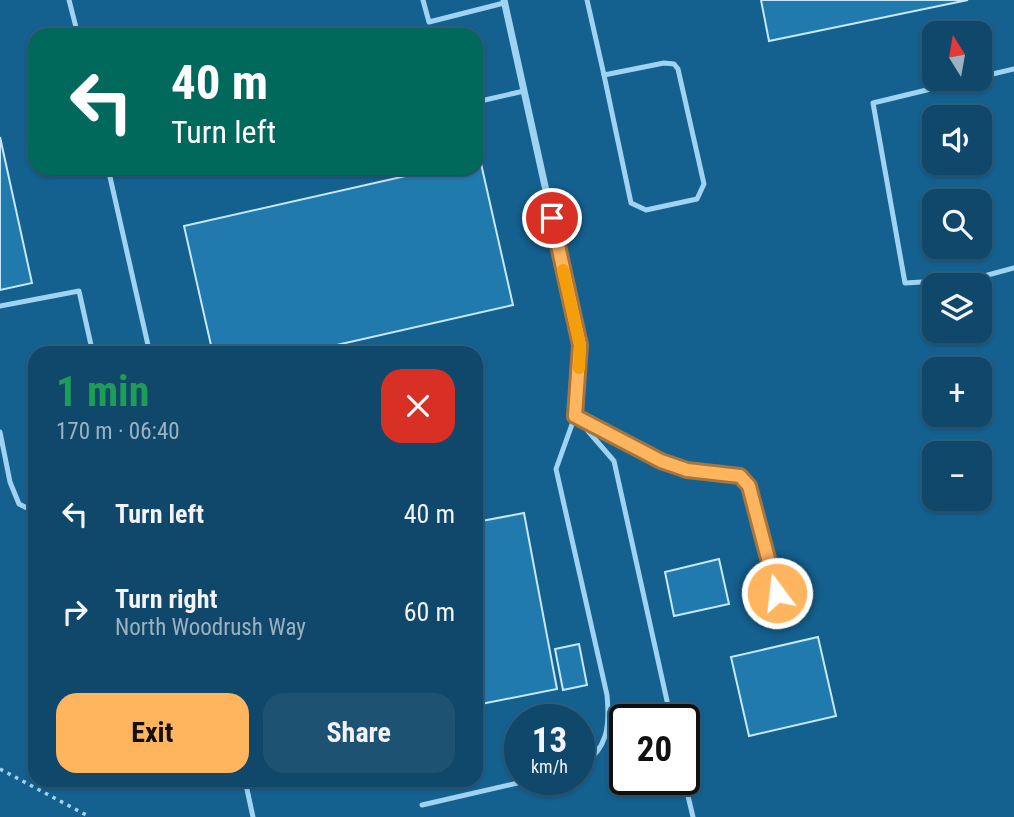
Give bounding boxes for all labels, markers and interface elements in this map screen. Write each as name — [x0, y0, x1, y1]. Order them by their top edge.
north arrow — [922, 21, 992, 91]
map controls — [922, 21, 992, 511]
text: 40 m — [171, 54, 268, 111]
icon: left — [56, 56, 147, 147]
button: sound — [922, 105, 992, 175]
text: Turn left — [171, 113, 276, 151]
pin — [522, 188, 582, 248]
button: search — [922, 189, 992, 259]
icon: arrive — [533, 199, 571, 237]
button: layers — [922, 273, 992, 343]
button: + — [922, 357, 992, 427]
text: 1 min — [56, 367, 149, 416]
button: close — [381, 369, 455, 443]
text: 170 m · 06:40 — [56, 418, 180, 445]
button: − — [922, 441, 992, 511]
icon: left — [56, 495, 94, 533]
text: Turn left — [115, 499, 204, 529]
text: 40 m — [404, 499, 455, 529]
position arrow — [740, 556, 814, 630]
text: Turn right — [115, 584, 217, 614]
icon: right — [56, 593, 94, 631]
text: 60 m — [404, 597, 455, 627]
text: North Woodrush Way — [115, 614, 306, 641]
button: Exit — [56, 693, 249, 773]
button: Share — [263, 693, 455, 773]
speed limit sign: 20 — [609, 704, 700, 795]
text: 13 — [532, 720, 567, 761]
text: km/h — [531, 756, 568, 777]

